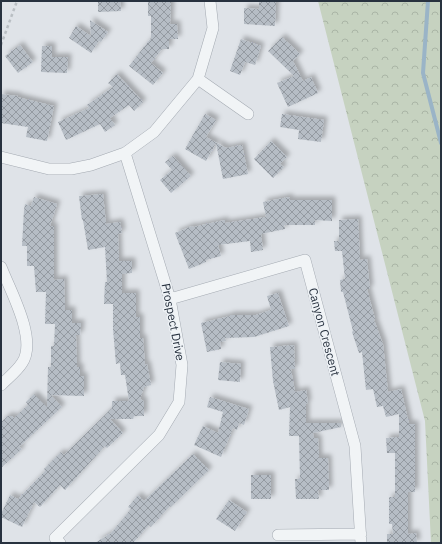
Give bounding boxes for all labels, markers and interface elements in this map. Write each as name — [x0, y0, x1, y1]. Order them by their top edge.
street label: Prospect Drive — [159, 282, 188, 362]
street label: Canyon Crescent — [306, 286, 343, 378]

